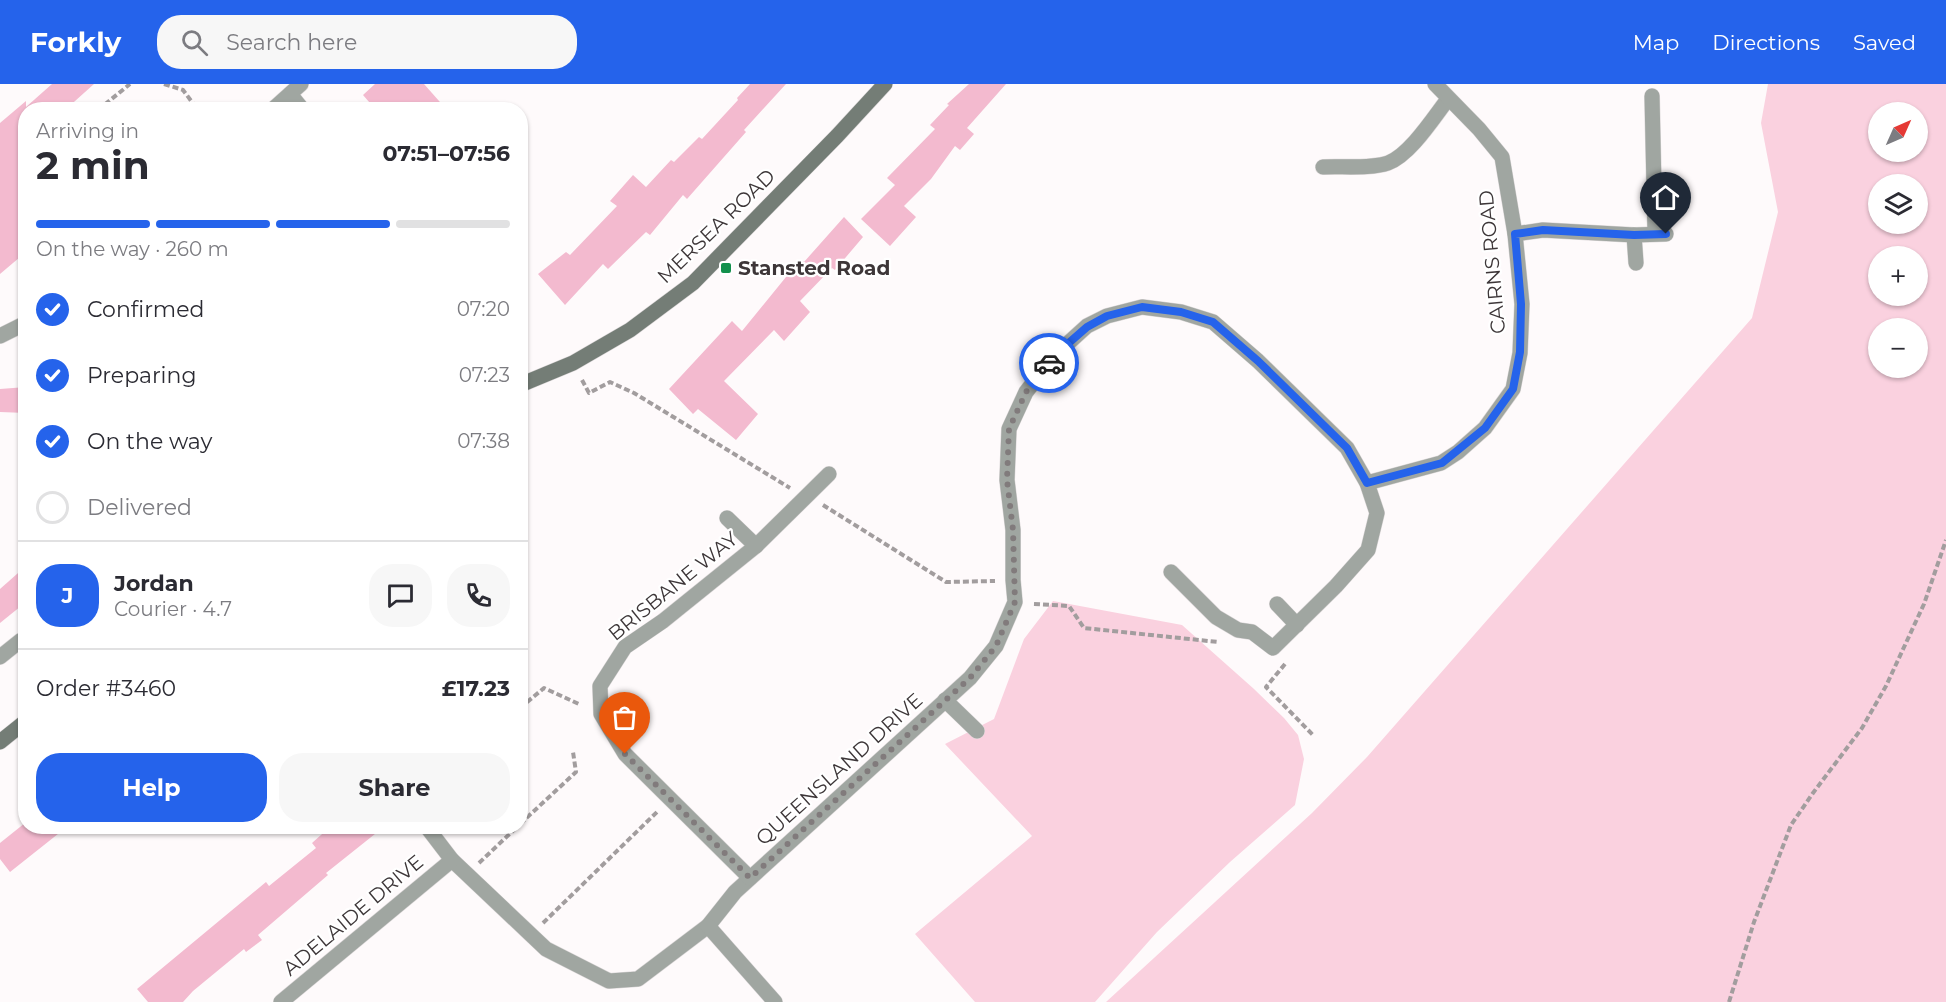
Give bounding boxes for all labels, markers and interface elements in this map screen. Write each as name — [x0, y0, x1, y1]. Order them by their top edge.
search box — [157, 15, 577, 69]
text: Forkly — [30, 25, 121, 59]
icon: search — [178, 26, 211, 59]
text: Search here — [226, 29, 357, 56]
text: Map — [1633, 30, 1679, 55]
text: Directions — [1712, 30, 1820, 55]
text: Saved — [1853, 30, 1916, 55]
north arrow — [1868, 102, 1928, 162]
map controls — [1868, 102, 1928, 378]
text: Arriving in — [36, 119, 139, 143]
text: 07:51–07:56 — [382, 140, 510, 167]
text: 2 min — [36, 141, 150, 189]
street label: MERSEA ROAD — [652, 164, 780, 288]
pin — [1640, 172, 1691, 234]
button: layers — [1868, 174, 1928, 234]
icon: home — [1649, 181, 1682, 214]
street label: CAIRNS ROAD — [1474, 189, 1510, 335]
text: On the way · 260 m — [36, 237, 229, 261]
button: + — [1868, 246, 1928, 306]
place label: Stansted Road — [738, 256, 890, 280]
marker: Stansted Road — [719, 261, 733, 275]
icon: check — [36, 293, 69, 326]
text: Confirmed — [87, 296, 204, 323]
text: 07:20 — [457, 297, 510, 321]
button: − — [1868, 318, 1928, 378]
courier — [1019, 333, 1079, 393]
icon: car — [1033, 347, 1066, 380]
icon: check — [36, 359, 69, 392]
text: Preparing — [87, 362, 196, 389]
text: 07:23 — [459, 363, 510, 387]
icon: check — [36, 425, 69, 458]
text: On the way — [87, 428, 212, 455]
text: 07:38 — [457, 429, 510, 453]
text: Delivered — [87, 494, 192, 521]
street label: BRISBANE WAY — [603, 526, 743, 646]
button: chat — [369, 564, 432, 627]
button: phone — [447, 564, 510, 627]
text: Jordan — [114, 570, 194, 597]
text: J — [62, 582, 73, 609]
text: Courier · 4.7 — [114, 597, 232, 621]
text: Order #3460 — [36, 675, 176, 702]
text: £17.23 — [442, 675, 510, 702]
street label: QUEENSLAND DRIVE — [751, 688, 927, 850]
pin — [599, 692, 650, 754]
icon: bag — [608, 701, 641, 734]
button: Help — [36, 753, 267, 822]
button: Share — [279, 753, 510, 822]
street label: ADELAIDE DRIVE — [278, 849, 428, 981]

